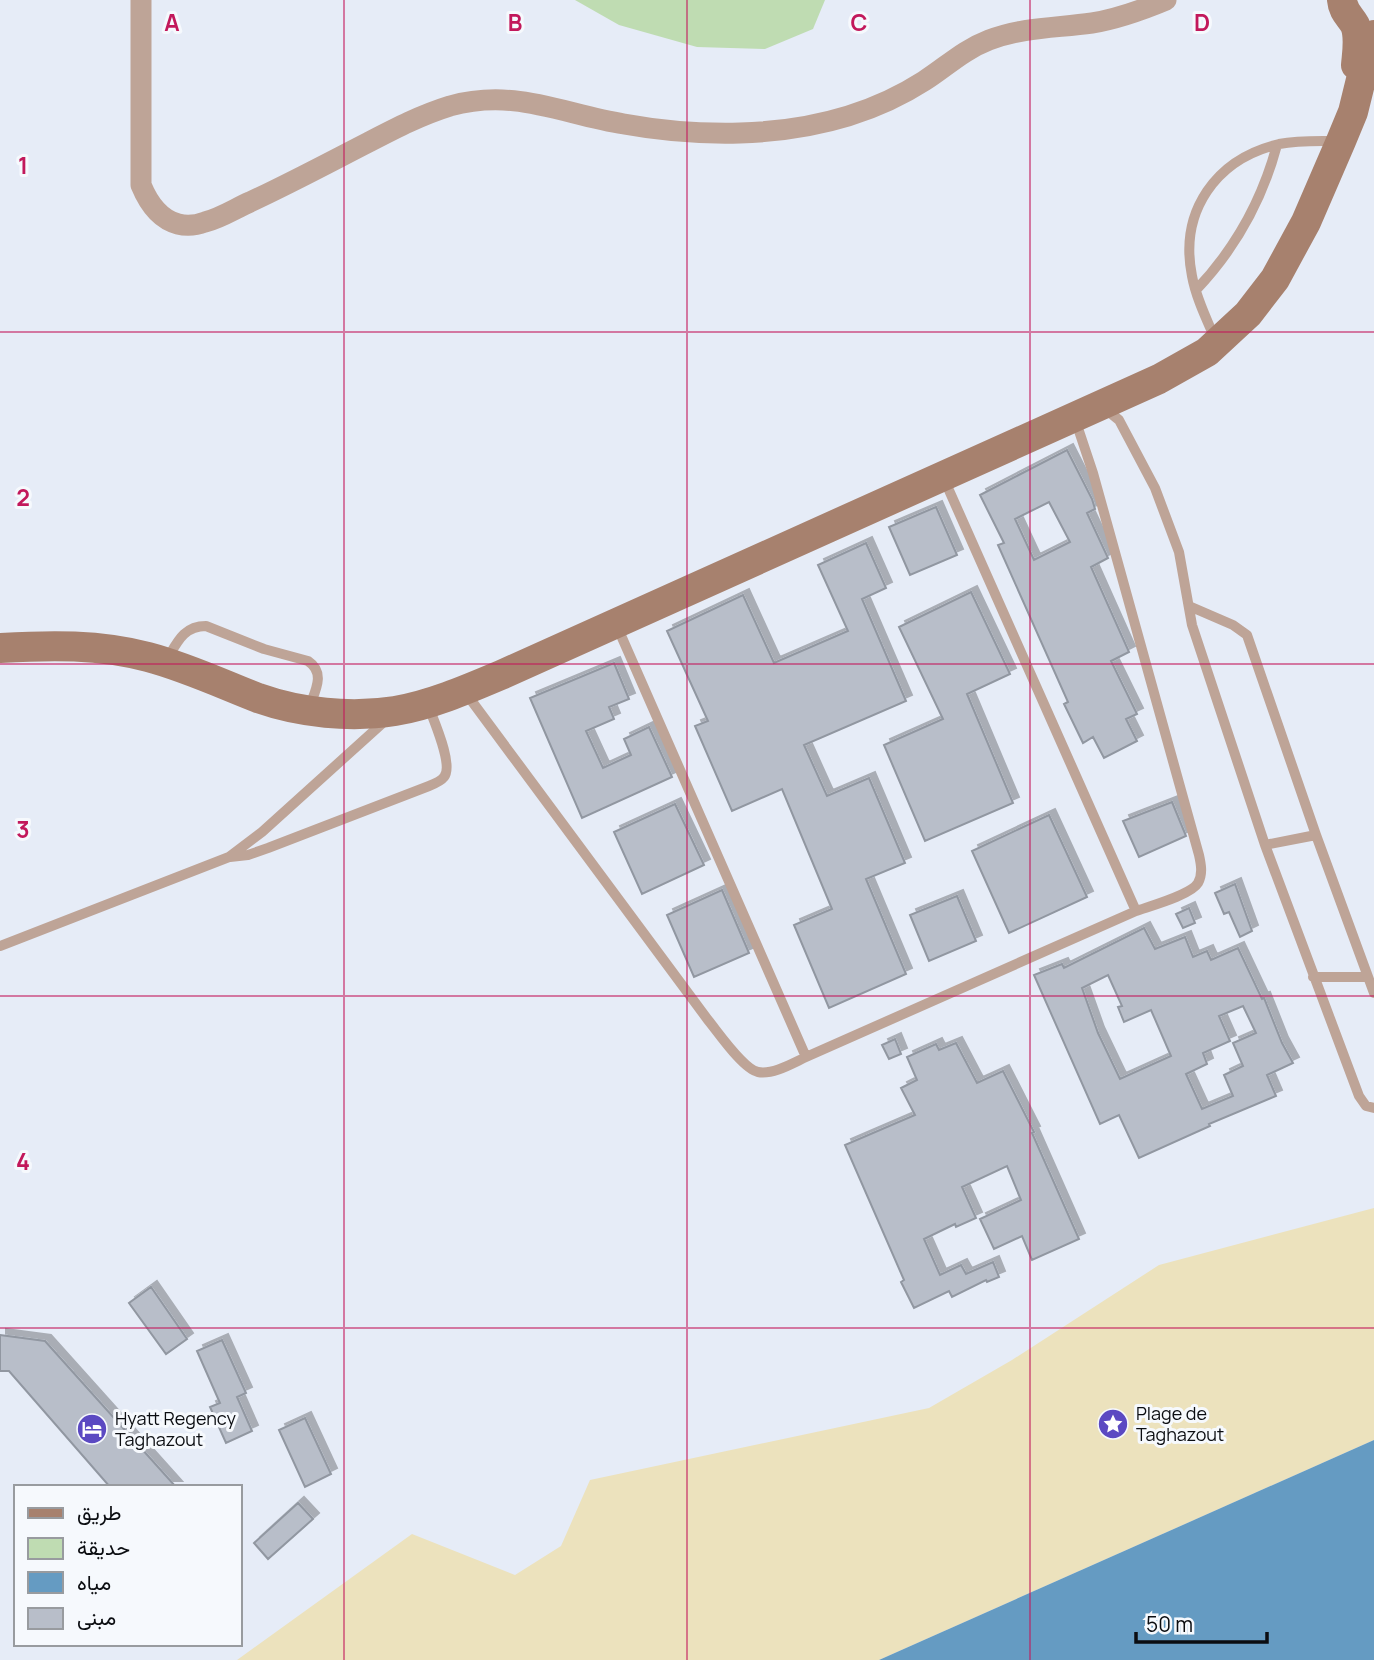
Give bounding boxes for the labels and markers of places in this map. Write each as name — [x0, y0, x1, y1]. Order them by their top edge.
place label: Plage de Taghazout — [1136, 1401, 1224, 1446]
place label: Hyatt Regency Taghazout — [115, 1406, 236, 1451]
place icon: Plage de Taghazout — [1096, 1407, 1130, 1441]
hotel icon: Hyatt Regency Taghazout — [75, 1412, 109, 1446]

